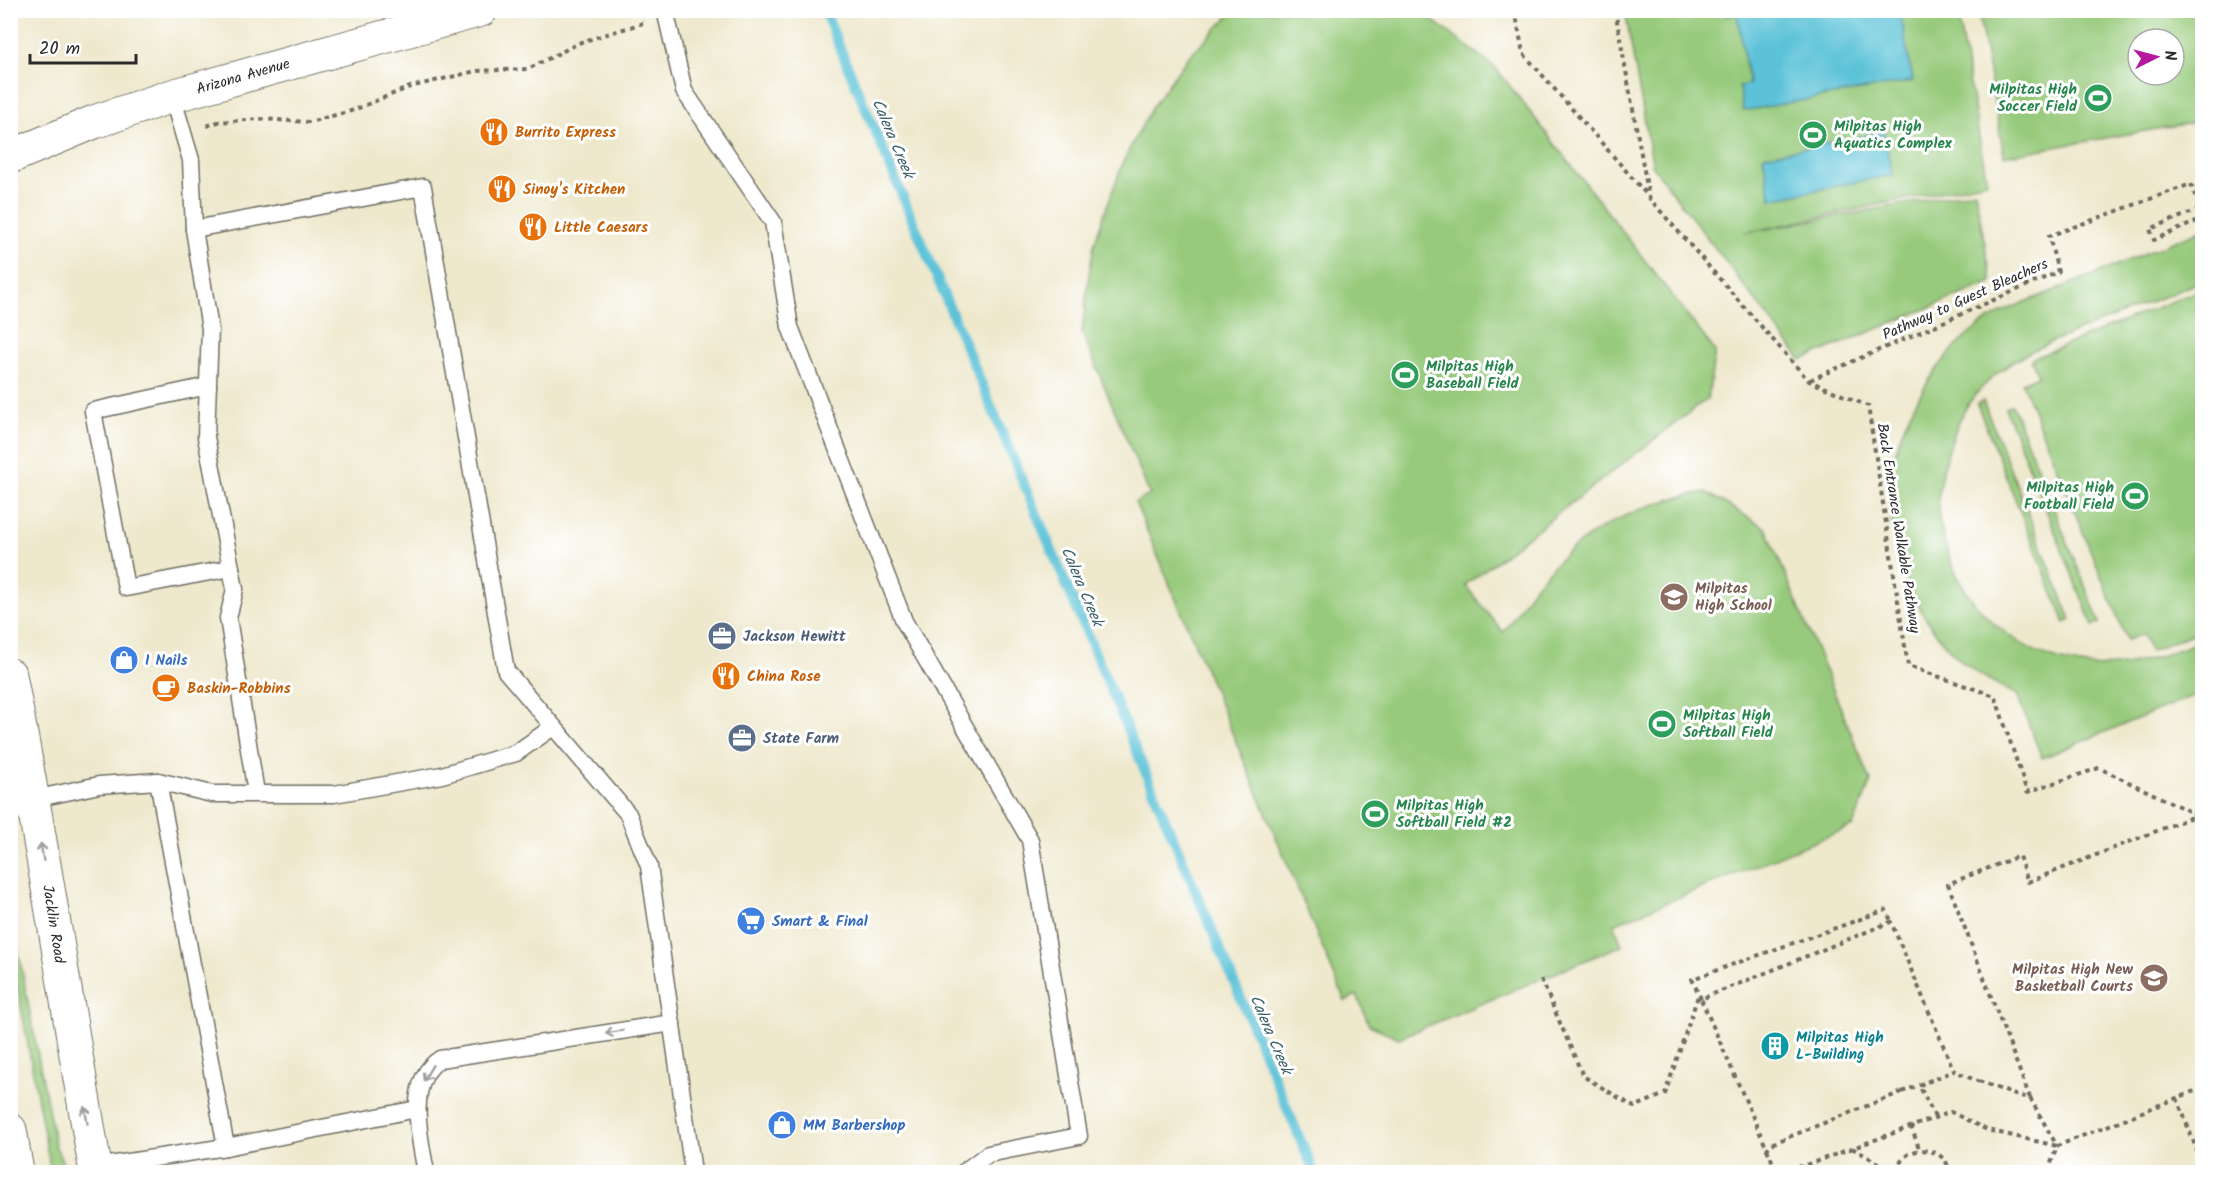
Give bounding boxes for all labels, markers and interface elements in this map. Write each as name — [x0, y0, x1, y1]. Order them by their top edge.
scale bar — [30, 27, 136, 65]
north arrow — [2126, 27, 2186, 87]
text: 20 m — [39, 35, 80, 64]
text: N — [2156, 49, 2182, 62]
street label: Arizona Avenue — [194, 52, 293, 102]
place label: Milpitas High Soccer Field — [1989, 78, 2078, 119]
sports icon: Milpitas High Soccer Field — [2082, 82, 2114, 114]
water label: Calera Creek — [865, 95, 922, 185]
place label: Milpitas High Aquatics Complex — [1834, 115, 1953, 156]
restaurant icon: Burrito Express — [478, 116, 510, 148]
sports icon: Milpitas High Aquatics Complex — [1797, 119, 1829, 151]
place label: Burrito Express — [515, 121, 616, 145]
restaurant icon: Sinoy's Kitchen — [486, 173, 518, 205]
place label: Sinoy's Kitchen — [523, 178, 625, 202]
restaurant icon: Little Caesars — [517, 211, 549, 243]
place label: Little Caesars — [554, 216, 648, 240]
street label: Pathway to Guest Bleachers — [1879, 252, 2053, 347]
place label: Milpitas High Baseball Field — [1426, 355, 1520, 396]
sports icon: Milpitas High Baseball Field — [1389, 359, 1421, 391]
street label: Back Entrance Walkable Pathway — [1870, 421, 1927, 636]
place label: Milpitas High Football Field — [2024, 476, 2115, 517]
sports icon: Milpitas High Football Field — [2119, 480, 2151, 512]
water label: Calera Creek — [1054, 543, 1111, 633]
place label: Milpitas High School — [1695, 577, 1772, 618]
school or university icon: Milpitas High School — [1658, 581, 1690, 613]
office icon: Jackson Hewitt — [706, 620, 738, 652]
place label: Jackson Hewitt — [743, 625, 846, 649]
shop icon: I Nails — [108, 644, 140, 676]
place label: I Nails — [145, 649, 187, 673]
restaurant icon: China Rose — [710, 660, 742, 692]
place label: China Rose — [747, 665, 821, 689]
cafe icon: Baskin-Robbins — [150, 672, 182, 704]
place label: Baskin-Robbins — [187, 677, 291, 701]
place label: Milpitas High Softball Field — [1683, 704, 1774, 745]
sports icon: Milpitas High Softball Field — [1646, 708, 1678, 740]
office icon: State Farm — [726, 722, 758, 754]
place label: State Farm — [763, 727, 839, 751]
place label: Milpitas High Softball Field #2 — [1396, 794, 1512, 835]
sports icon: Milpitas High Softball Field #2 — [1359, 798, 1391, 830]
one-way arrow — [37, 843, 48, 863]
street label: Jacklin Road — [35, 883, 71, 966]
supermarket icon: Smart & Final — [735, 905, 767, 937]
place label: Smart & Final — [772, 910, 868, 934]
place label: Milpitas High New Basketball Courts — [2012, 958, 2133, 999]
school or university icon: Milpitas High New Basketball Courts — [2138, 962, 2170, 994]
water label: Calera Creek — [1243, 991, 1300, 1081]
place label: Milpitas High L-Building — [1796, 1026, 1884, 1067]
one-way arrow — [604, 1027, 624, 1038]
building icon: Milpitas High L-Building — [1759, 1030, 1791, 1062]
one-way arrow — [422, 1064, 434, 1081]
one-way arrow — [80, 1106, 91, 1125]
shop icon: MM Barbershop — [766, 1109, 798, 1141]
place label: MM Barbershop — [803, 1114, 906, 1138]

